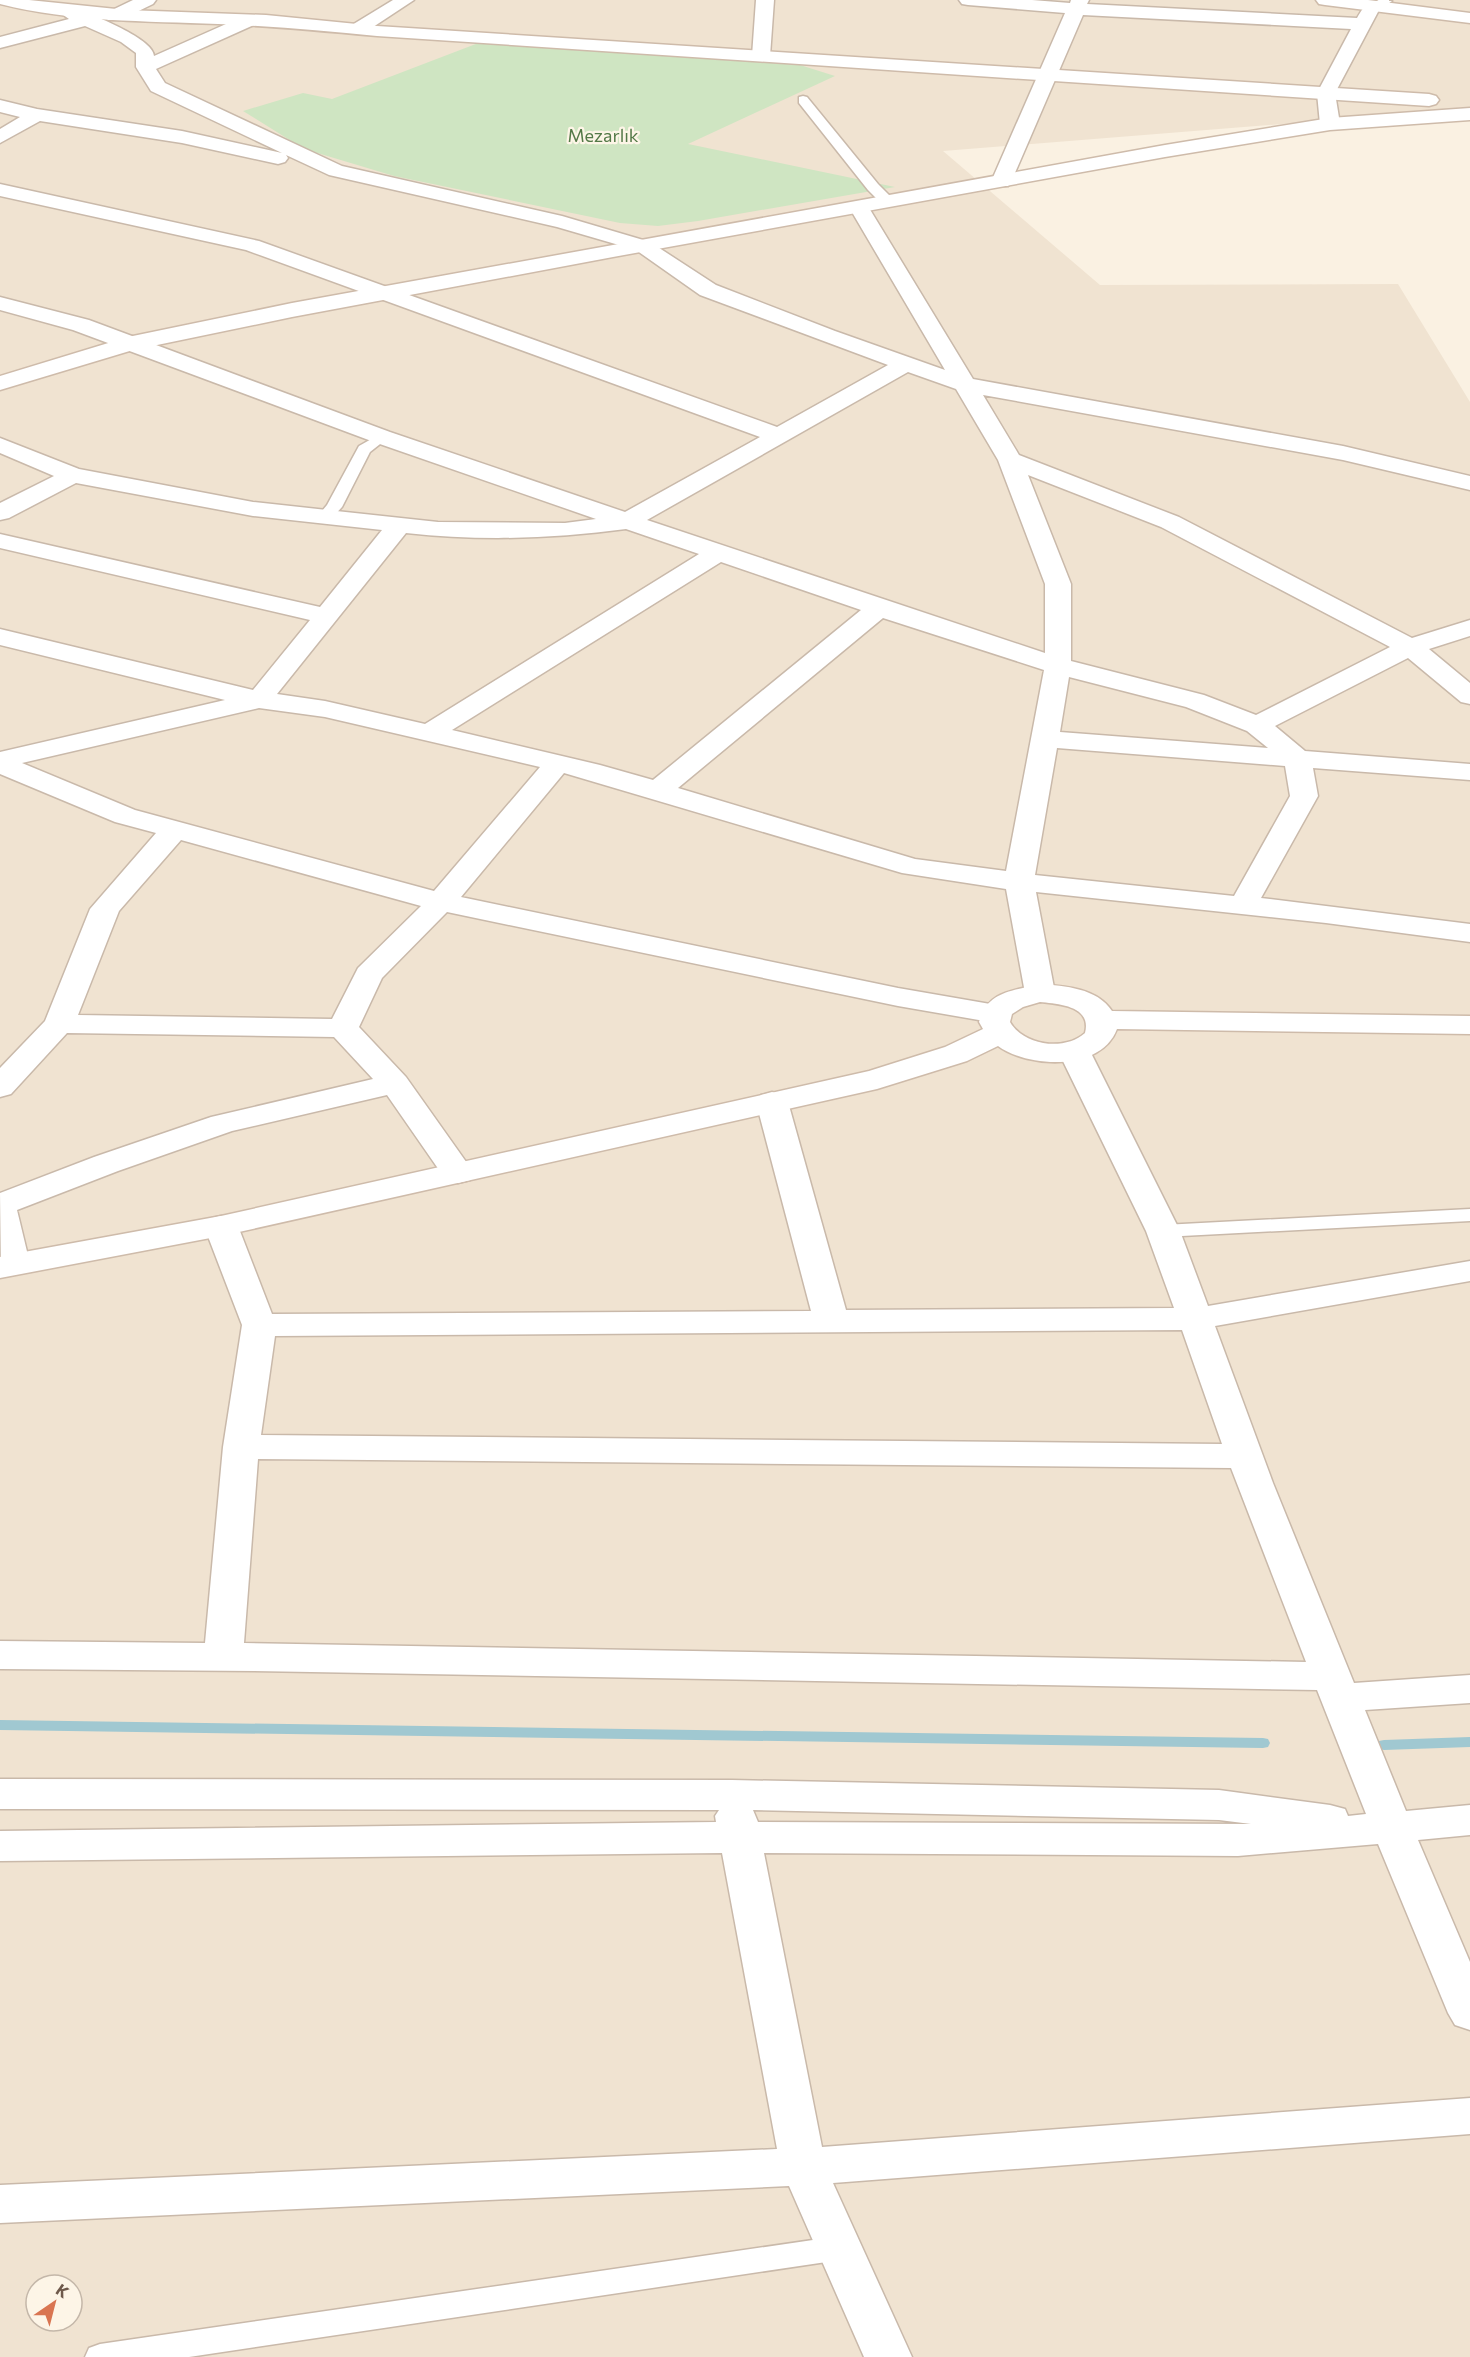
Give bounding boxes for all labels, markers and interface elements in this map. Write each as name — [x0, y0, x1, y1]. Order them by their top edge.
park label: Mezarlık — [567, 124, 639, 146]
north arrow — [24, 2273, 84, 2333]
text: K — [53, 2279, 73, 2301]

